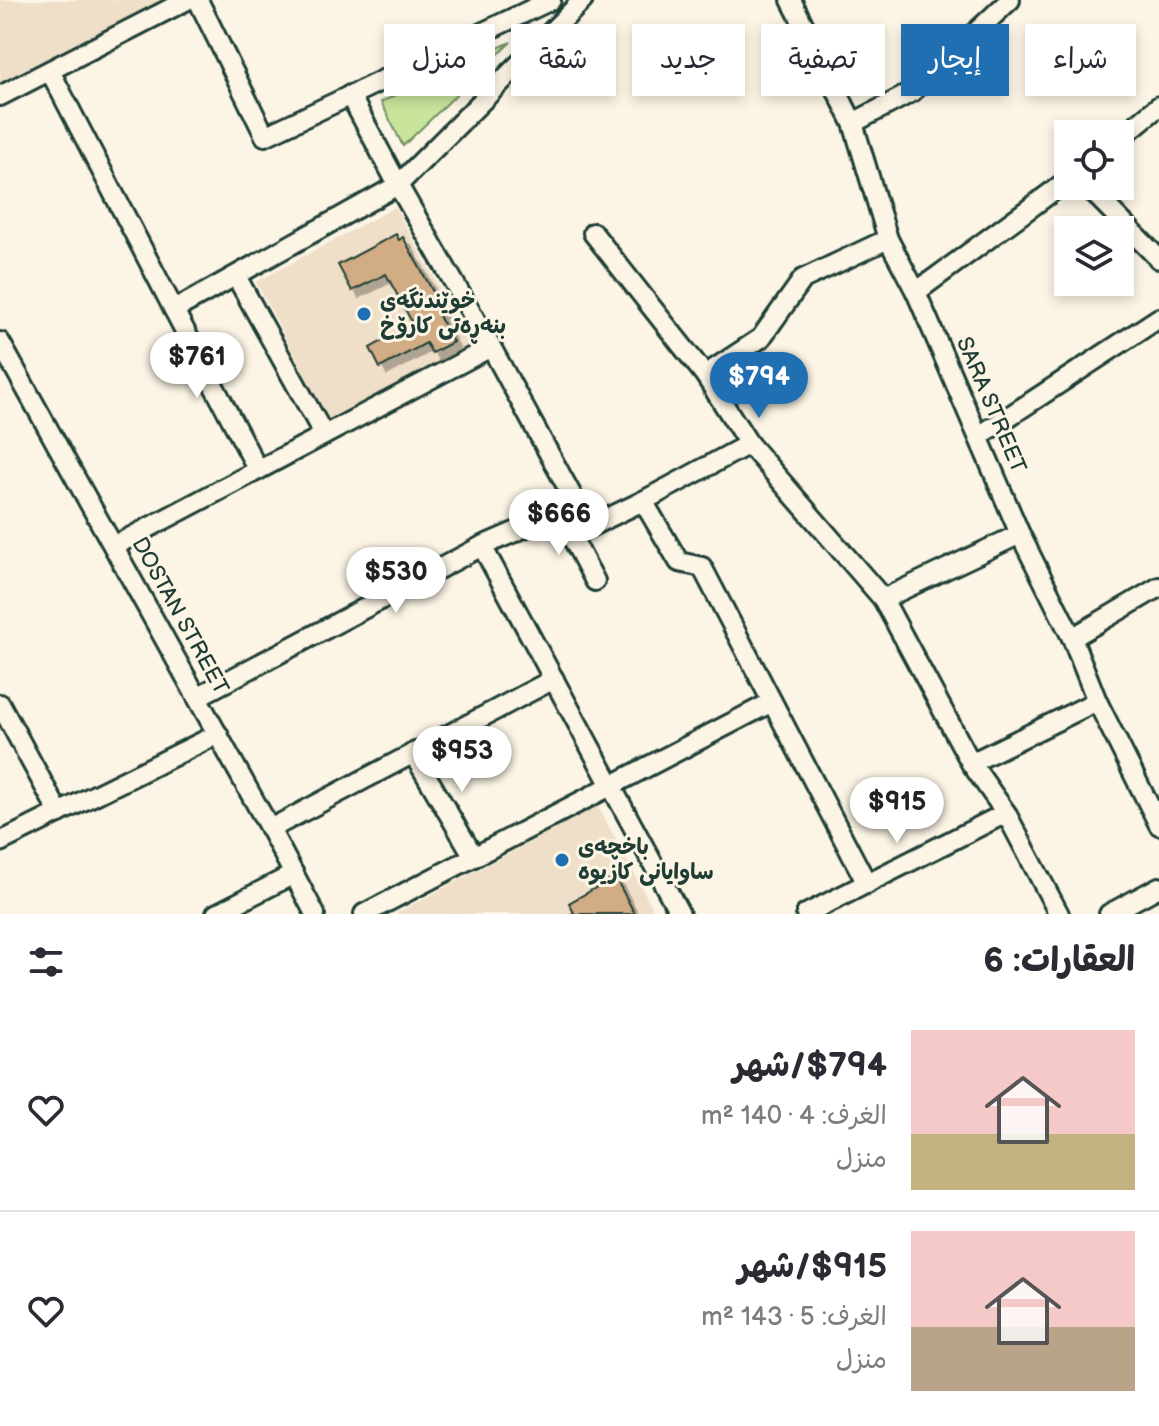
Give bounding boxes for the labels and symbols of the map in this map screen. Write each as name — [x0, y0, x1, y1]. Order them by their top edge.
place label: خوێندنگەی بنەڕەتی کارۆخ — [380, 287, 506, 344]
marker: خوێندنگەی بنەڕەتی کارۆخ — [355, 305, 373, 323]
pin: $761 — [150, 332, 244, 400]
street label: SARA STREET — [950, 333, 1032, 477]
pin: $794 — [712, 352, 806, 420]
pin: $666 — [512, 489, 606, 557]
street label: DOSTAN STREET — [126, 533, 234, 699]
pin: $530 — [349, 547, 443, 615]
pin: $953 — [415, 726, 509, 794]
pin: $915 — [850, 777, 944, 845]
place label: باخچەی ساوایانی کازیوە — [578, 834, 714, 886]
marker: باخچەی ساوایانی کازیوە — [553, 851, 571, 869]

